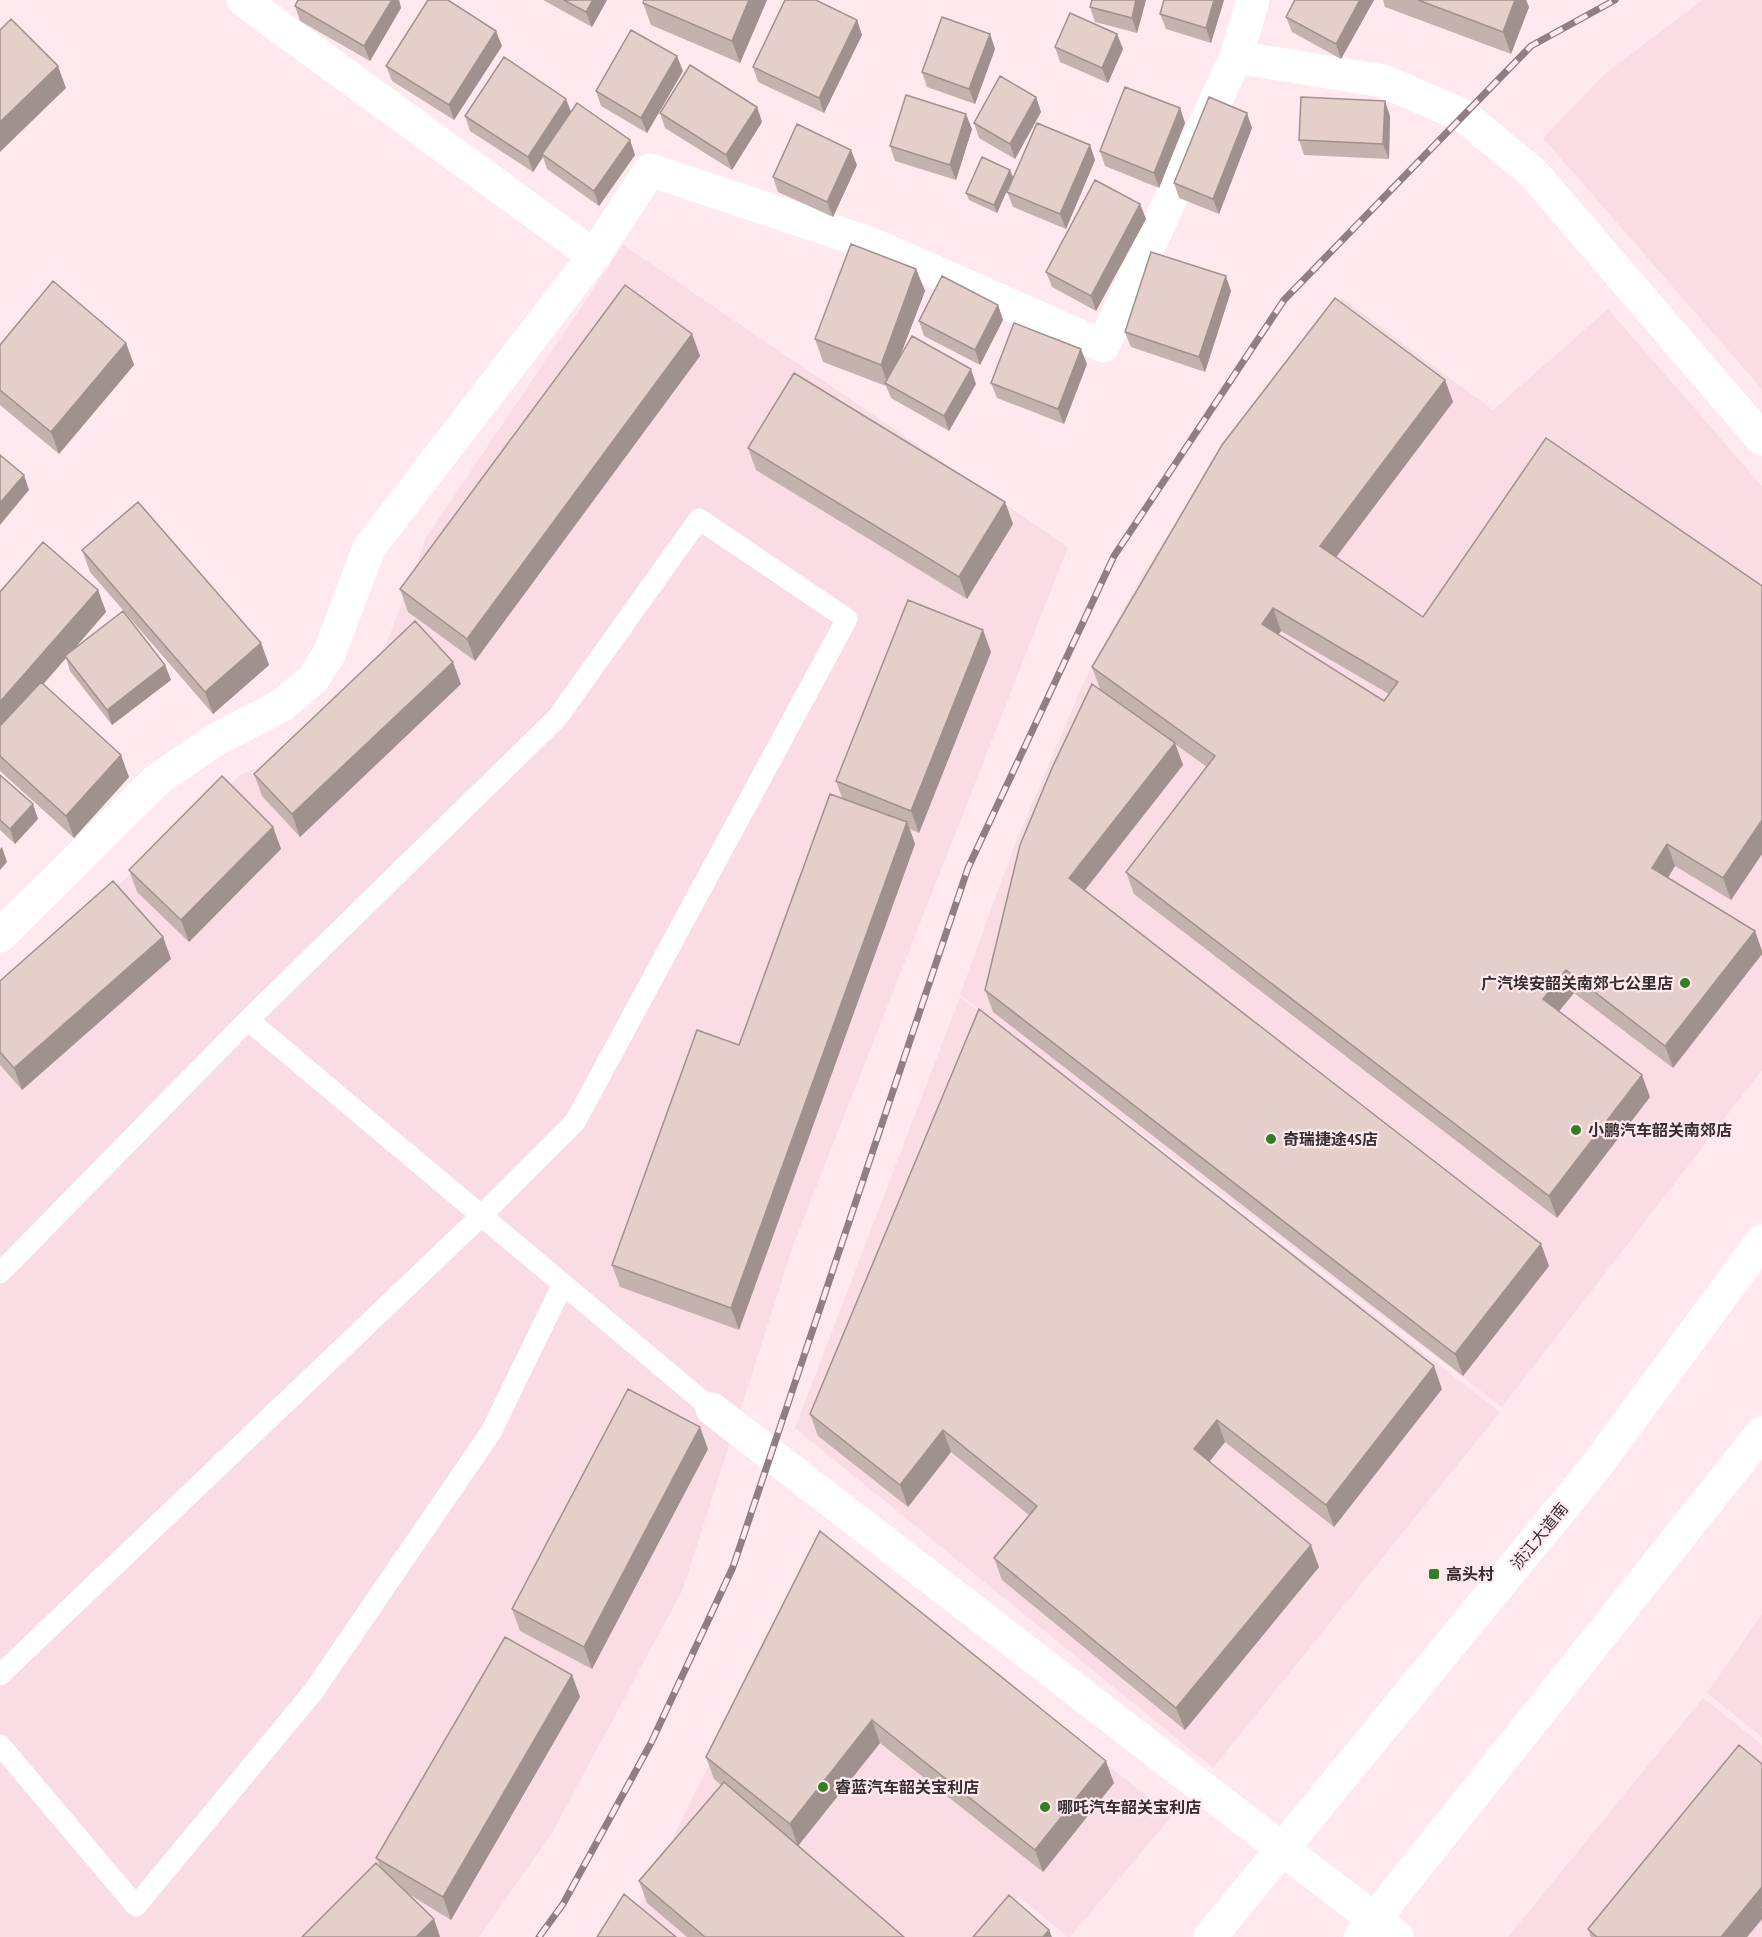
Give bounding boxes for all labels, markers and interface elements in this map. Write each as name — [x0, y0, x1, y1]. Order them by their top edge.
place label: 广汽埃安韶关南郊七公里店 — [1481, 973, 1673, 993]
marker: 广汽埃安韶关南郊七公里店 — [1678, 976, 1692, 990]
place label: 小鹏汽车韶关南郊店 — [1588, 1120, 1732, 1140]
marker: 小鹏汽车韶关南郊店 — [1569, 1123, 1583, 1137]
place label: 奇瑞捷途4S店 — [1283, 1129, 1378, 1149]
marker: 奇瑞捷途4S店 — [1264, 1132, 1278, 1146]
street label: 浈江大道南 — [1506, 1499, 1572, 1573]
place label: 高头村 — [1446, 1564, 1494, 1584]
marker: 高头村 — [1427, 1567, 1441, 1581]
place label: 睿蓝汽车韶关宝利店 — [835, 1777, 979, 1797]
marker: 睿蓝汽车韶关宝利店 — [816, 1780, 830, 1794]
place label: 哪吒汽车韶关宝利店 — [1057, 1797, 1201, 1817]
marker: 哪吒汽车韶关宝利店 — [1038, 1800, 1052, 1814]

